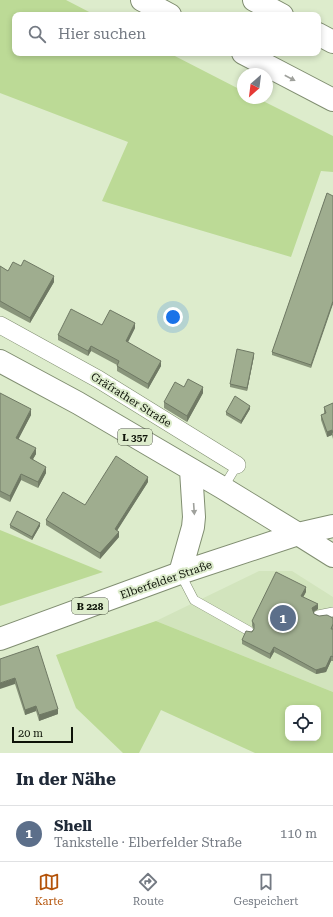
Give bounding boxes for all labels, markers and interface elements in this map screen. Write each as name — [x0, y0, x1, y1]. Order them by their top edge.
search box — [12, 12, 321, 56]
icon: search — [26, 23, 48, 45]
text: Hier suchen — [58, 25, 146, 43]
north arrow — [237, 68, 273, 104]
one-way arrow — [284, 74, 296, 81]
your location — [163, 307, 183, 327]
street label: Gräfrather Straße — [88, 370, 174, 430]
road number: L 357 — [118, 429, 152, 445]
one-way arrow — [190, 503, 197, 515]
street label: Elberfelder Straße — [118, 558, 214, 602]
road number: B 228 — [72, 598, 108, 614]
pin: 1 — [270, 603, 296, 633]
map controls — [285, 705, 321, 741]
button: locate — [285, 705, 321, 741]
scale bar — [12, 725, 73, 744]
text: 20 m — [18, 727, 43, 740]
text: In der Nähe — [16, 769, 116, 789]
text: Shell — [54, 817, 92, 835]
text: 1 — [25, 826, 33, 841]
text: 110 m — [280, 826, 317, 841]
text: Tankstelle · Elberfelder Straße — [54, 835, 242, 850]
tab: Karte — [35, 871, 63, 908]
tab: Route — [133, 871, 164, 908]
tab: Gespeichert — [233, 871, 298, 908]

